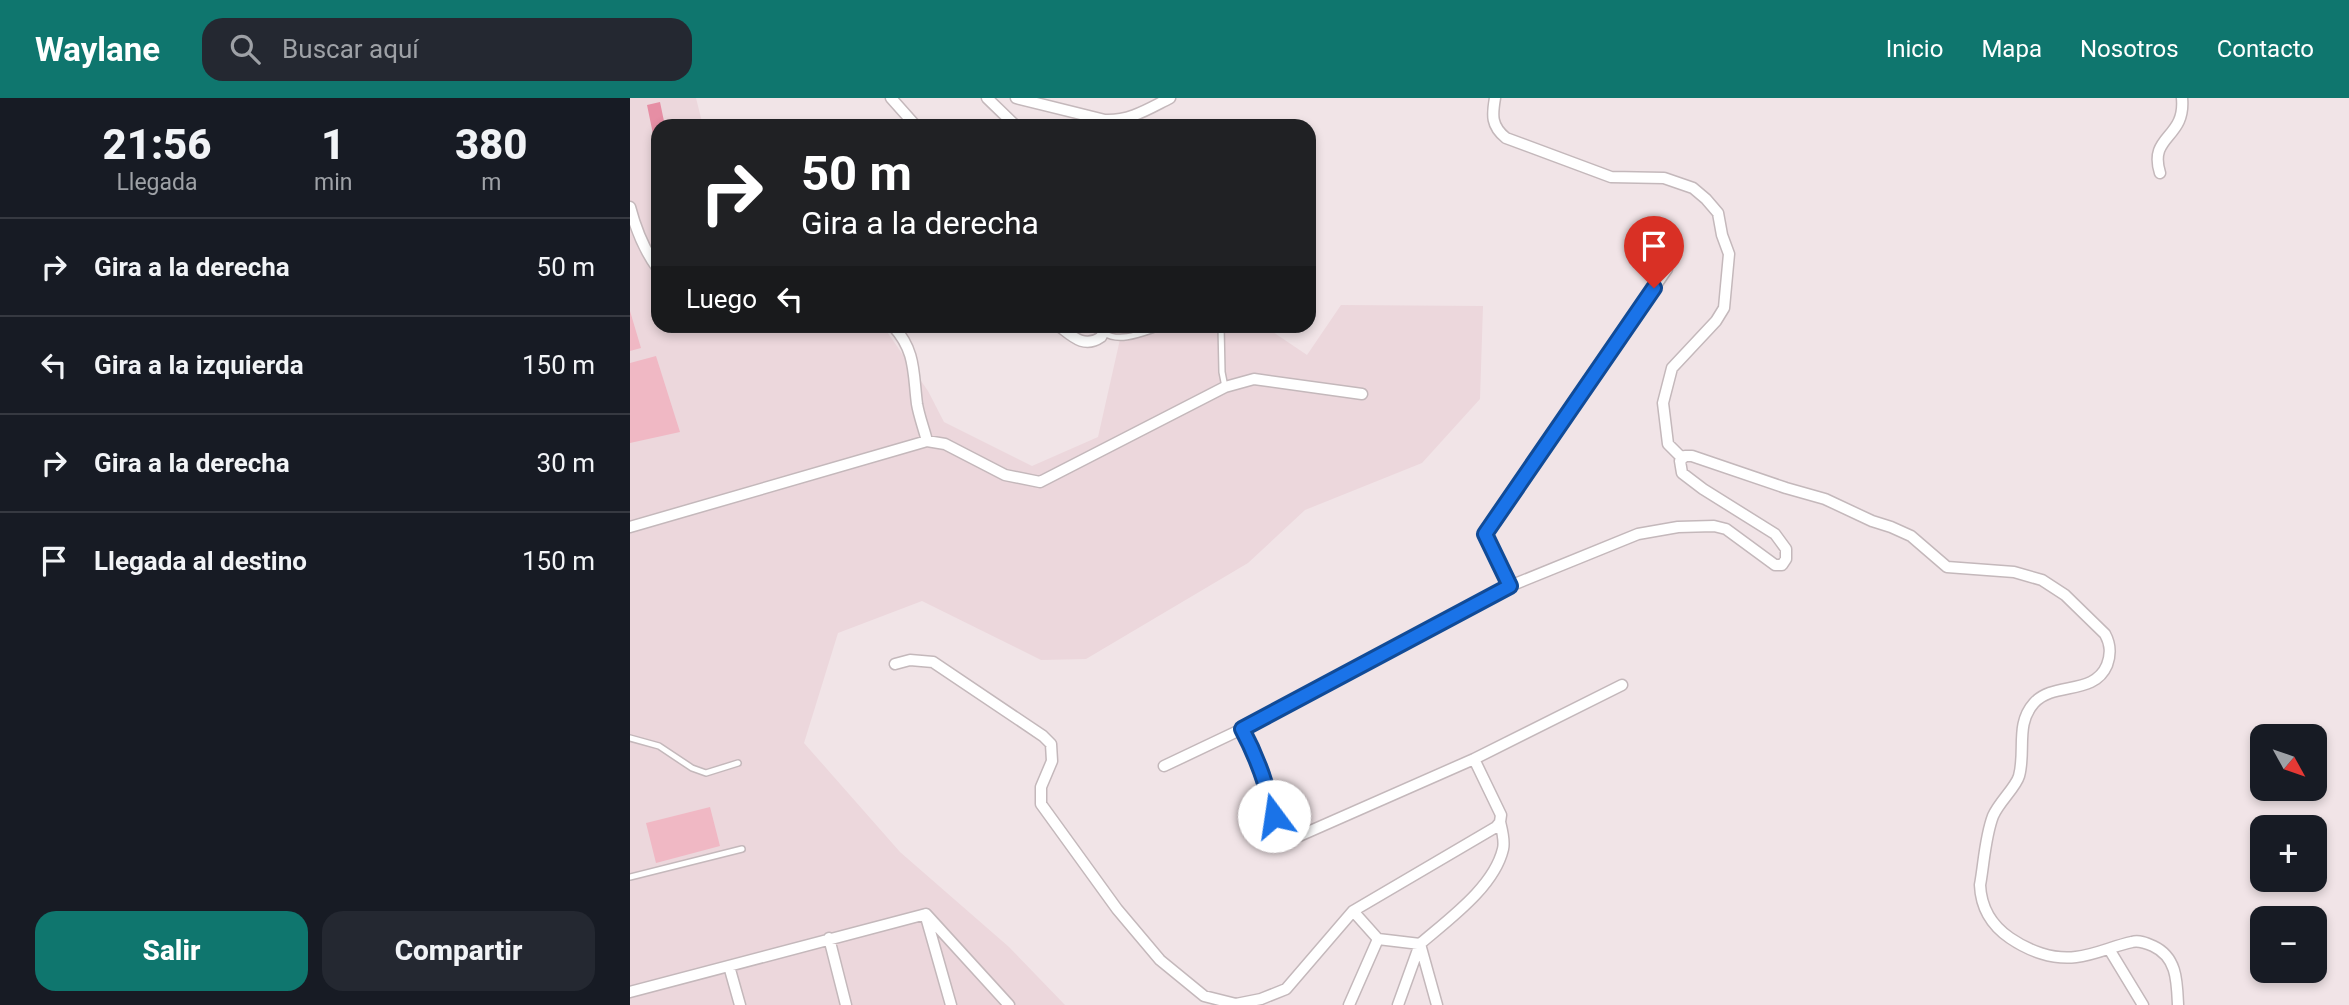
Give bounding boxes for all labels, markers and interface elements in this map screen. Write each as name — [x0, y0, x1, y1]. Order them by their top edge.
search box — [202, 18, 692, 81]
text: Waylane — [35, 30, 160, 69]
icon: search — [226, 30, 264, 68]
text: Buscar aquí — [282, 34, 419, 64]
text: Inicio — [1886, 35, 1943, 63]
text: Mapa — [1981, 35, 2042, 63]
text: Nosotros — [2080, 35, 2179, 63]
text: Contacto — [2217, 35, 2314, 63]
text: 21:56 — [102, 120, 212, 169]
text: 1 — [321, 120, 345, 169]
text: 380 — [455, 120, 528, 169]
text: 50 m — [801, 145, 912, 202]
icon: right — [686, 147, 777, 238]
text: Llegada — [116, 169, 198, 196]
text: min — [314, 169, 352, 196]
text: m — [481, 169, 501, 196]
text: Gira a la derecha — [801, 204, 1039, 242]
pin — [1624, 216, 1684, 288]
icon: arrive — [1635, 227, 1673, 265]
icon: right — [35, 248, 73, 286]
text: Gira a la derecha — [94, 252, 290, 282]
text: 50 m — [537, 252, 595, 282]
icon: left — [771, 280, 809, 318]
text: Luego — [686, 284, 757, 314]
icon: left — [35, 346, 73, 384]
text: Gira a la izquierda — [94, 350, 304, 380]
text: 150 m — [522, 350, 595, 380]
icon: right — [35, 444, 73, 482]
text: Gira a la derecha — [94, 448, 290, 478]
text: 30 m — [537, 448, 595, 478]
icon: arrive — [35, 542, 73, 580]
text: Llegada al destino — [94, 546, 307, 576]
text: 150 m — [522, 546, 595, 576]
north arrow — [2250, 724, 2328, 802]
map controls — [2250, 724, 2327, 983]
position arrow — [1237, 779, 1311, 853]
button: + — [2250, 815, 2327, 892]
button: − — [2250, 906, 2327, 983]
button: Salir — [35, 911, 308, 991]
button: Compartir — [322, 911, 595, 991]

